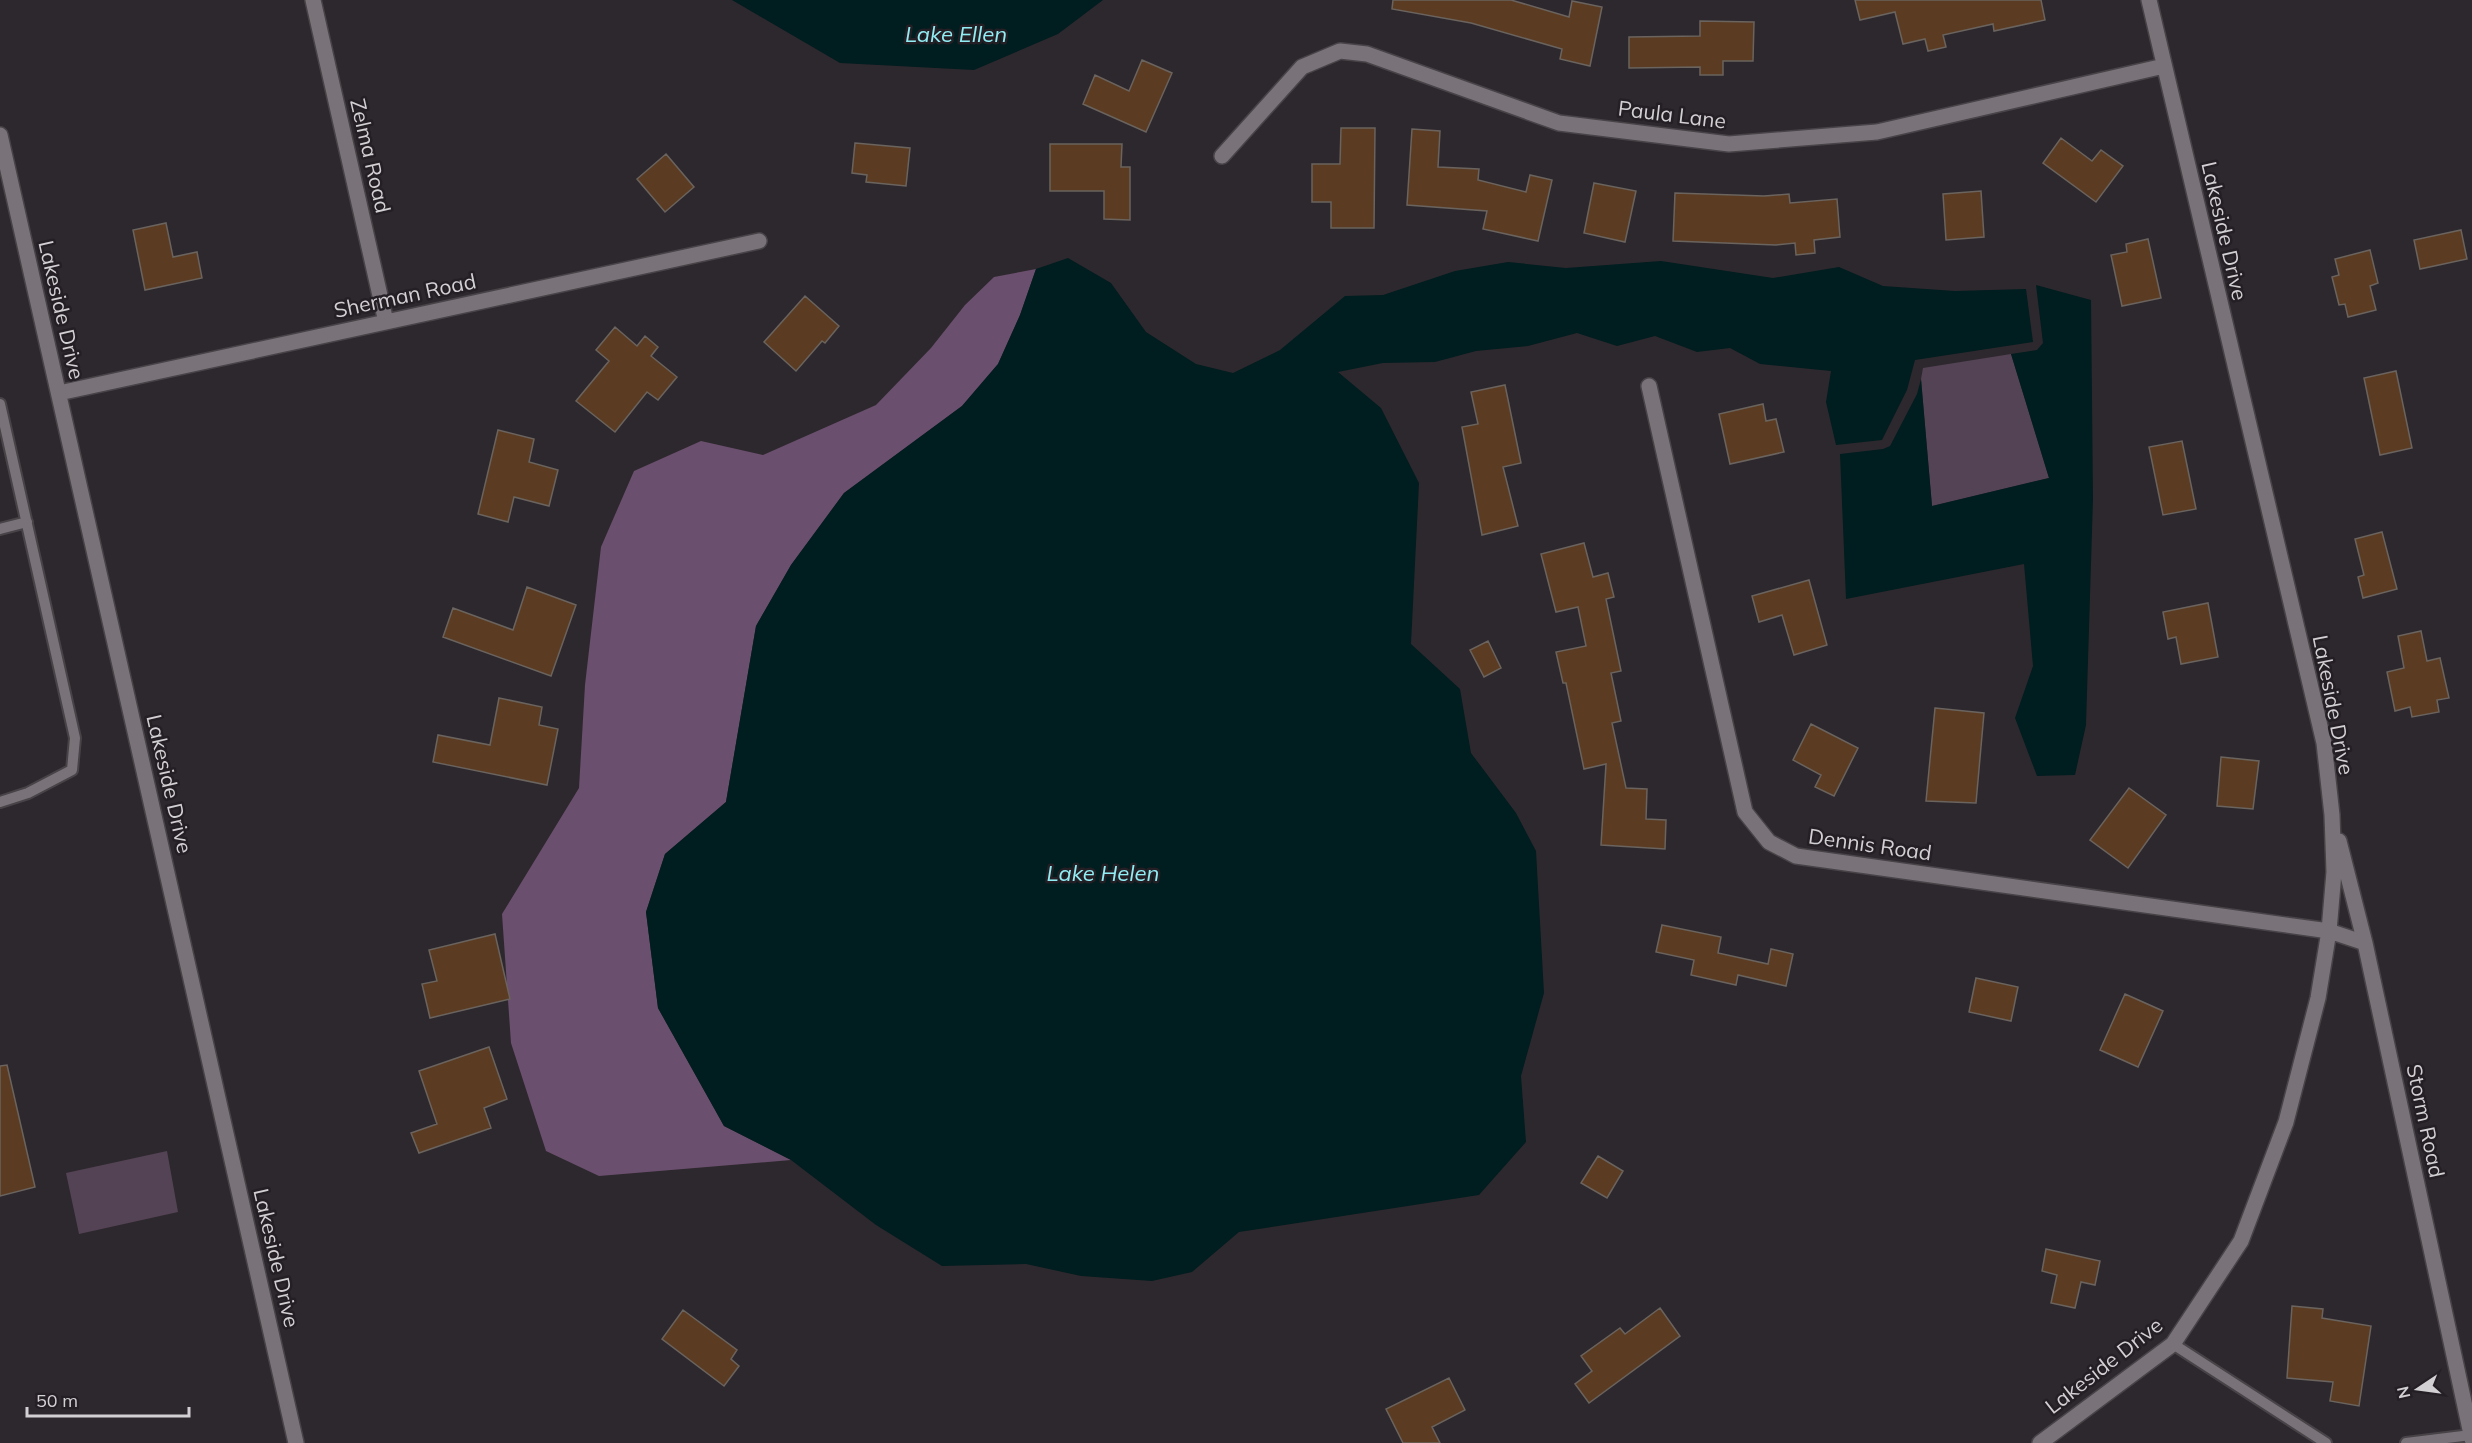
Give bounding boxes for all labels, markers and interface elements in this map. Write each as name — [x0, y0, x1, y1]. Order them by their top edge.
water label: Lake Ellen — [905, 20, 1007, 48]
street label: Paula Lane — [1617, 94, 1728, 134]
street label: Zelma Road — [345, 96, 397, 216]
street label: Lakeside Drive — [2196, 159, 2254, 303]
street label: Lakeside Drive — [33, 238, 91, 382]
street label: Sherman Road — [331, 267, 478, 323]
street label: Lakeside Drive — [2308, 633, 2360, 777]
street label: Lakeside Drive — [141, 712, 199, 856]
street label: Dennis Road — [1807, 822, 1933, 866]
water label: Lake Helen — [1047, 859, 1159, 887]
street label: Storm Road — [2401, 1062, 2451, 1180]
street label: Lakeside Drive — [248, 1186, 306, 1330]
street label: Lakeside Drive — [2040, 1311, 2167, 1419]
north arrow — [2388, 1359, 2448, 1419]
scale bar — [27, 1380, 189, 1418]
text: N — [2392, 1384, 2414, 1401]
text: 50 m — [36, 1389, 78, 1412]

